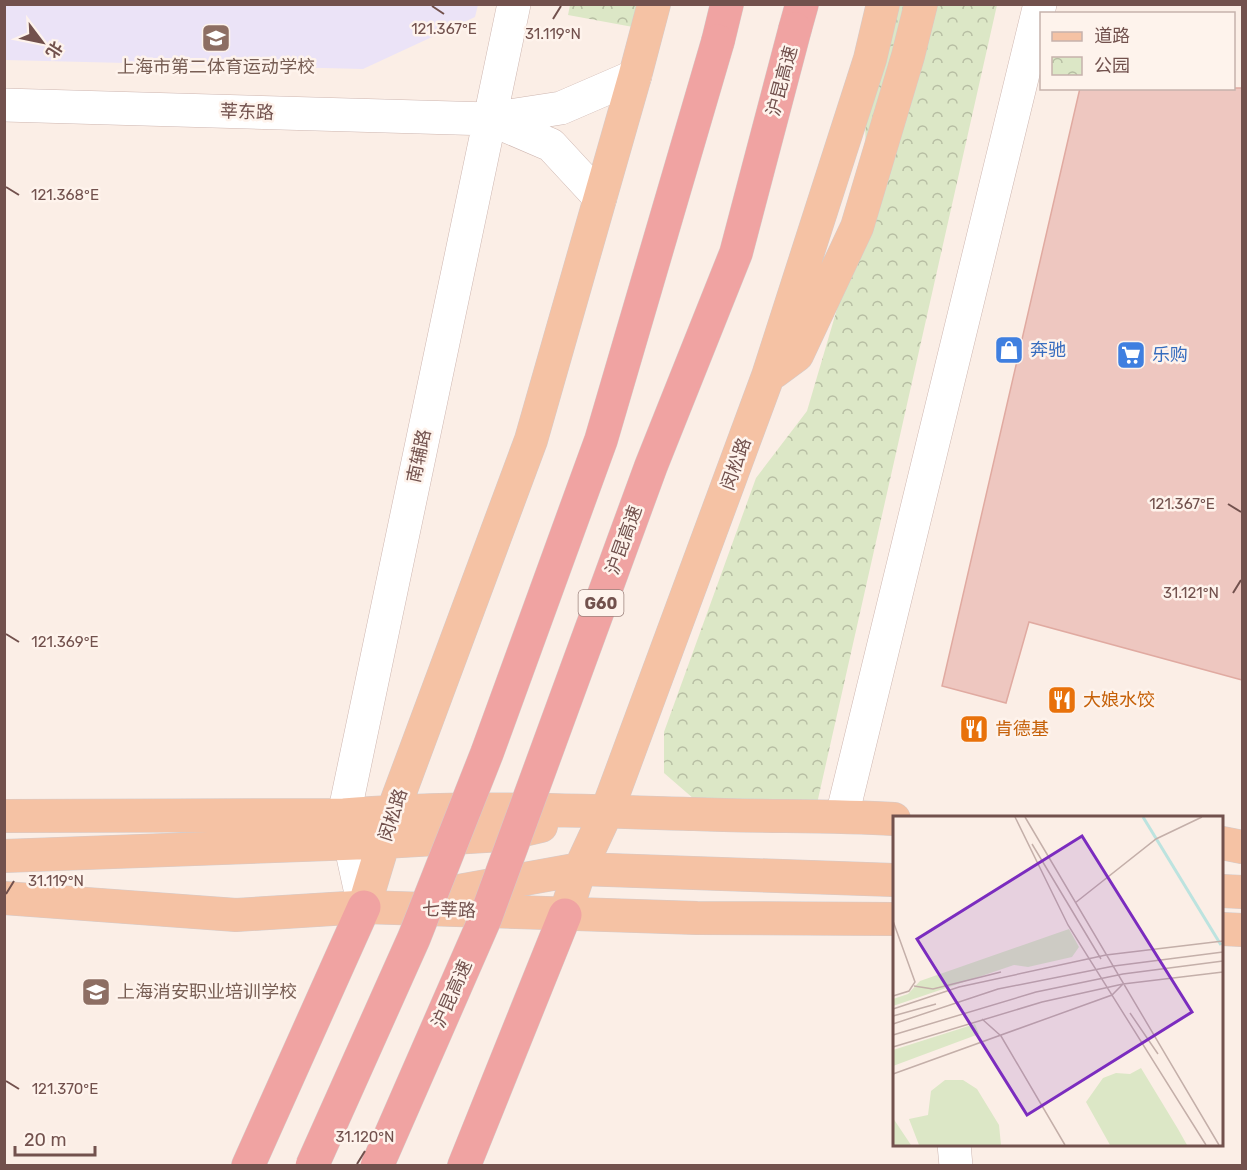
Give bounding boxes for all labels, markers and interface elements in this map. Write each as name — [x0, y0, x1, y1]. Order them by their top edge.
north arrow — [12, 12, 72, 72]
legend — [1040, 12, 1235, 90]
text: 121.367°E — [411, 20, 477, 38]
school or university icon: 上海市第二体育运动学校 — [200, 22, 232, 54]
text: 31.119°N — [525, 25, 581, 43]
text: 道路 — [1094, 25, 1130, 47]
text: 北 — [42, 38, 67, 62]
street label: 沪昆高速 — [762, 43, 802, 119]
text: 公园 — [1094, 55, 1130, 77]
place label: 上海市第二体育运动学校 — [117, 56, 315, 78]
street label: 莘东路 — [220, 100, 274, 124]
text: 121.368°E — [31, 186, 99, 204]
shop icon: 奔驰 — [993, 334, 1025, 366]
place label: 奔驰 — [1030, 339, 1066, 361]
supermarket icon: 乐购 — [1115, 339, 1147, 371]
place label: 乐购 — [1152, 344, 1188, 366]
street label: 南辅路 — [403, 427, 435, 485]
street label: 闵松路 — [716, 435, 756, 493]
text: 121.367°E — [1149, 495, 1215, 513]
street label: 沪昆高速 — [601, 502, 647, 578]
text: 31.121°N — [1163, 584, 1219, 602]
road number: G60 — [578, 590, 624, 616]
text: 121.369°E — [31, 633, 99, 651]
restaurant icon: 大娘水饺 — [1046, 684, 1078, 716]
place label: 大娘水饺 — [1083, 689, 1155, 711]
restaurant icon: 肯德基 — [958, 713, 990, 745]
place label: 肯德基 — [995, 718, 1049, 740]
street label: 闵松路 — [374, 786, 412, 844]
inset map — [893, 816, 1223, 1146]
text: 31.119°N — [28, 872, 84, 890]
street label: 七莘路 — [422, 898, 476, 922]
street label: 沪昆高速 — [427, 957, 477, 1031]
school or university icon: 上海消安职业培训学校 — [80, 976, 112, 1008]
place label: 上海消安职业培训学校 — [117, 981, 297, 1003]
text: 121.370°E — [32, 1080, 98, 1098]
scale bar — [15, 1119, 94, 1157]
text: 31.120°N — [336, 1128, 394, 1146]
text: 20 m — [24, 1129, 66, 1151]

